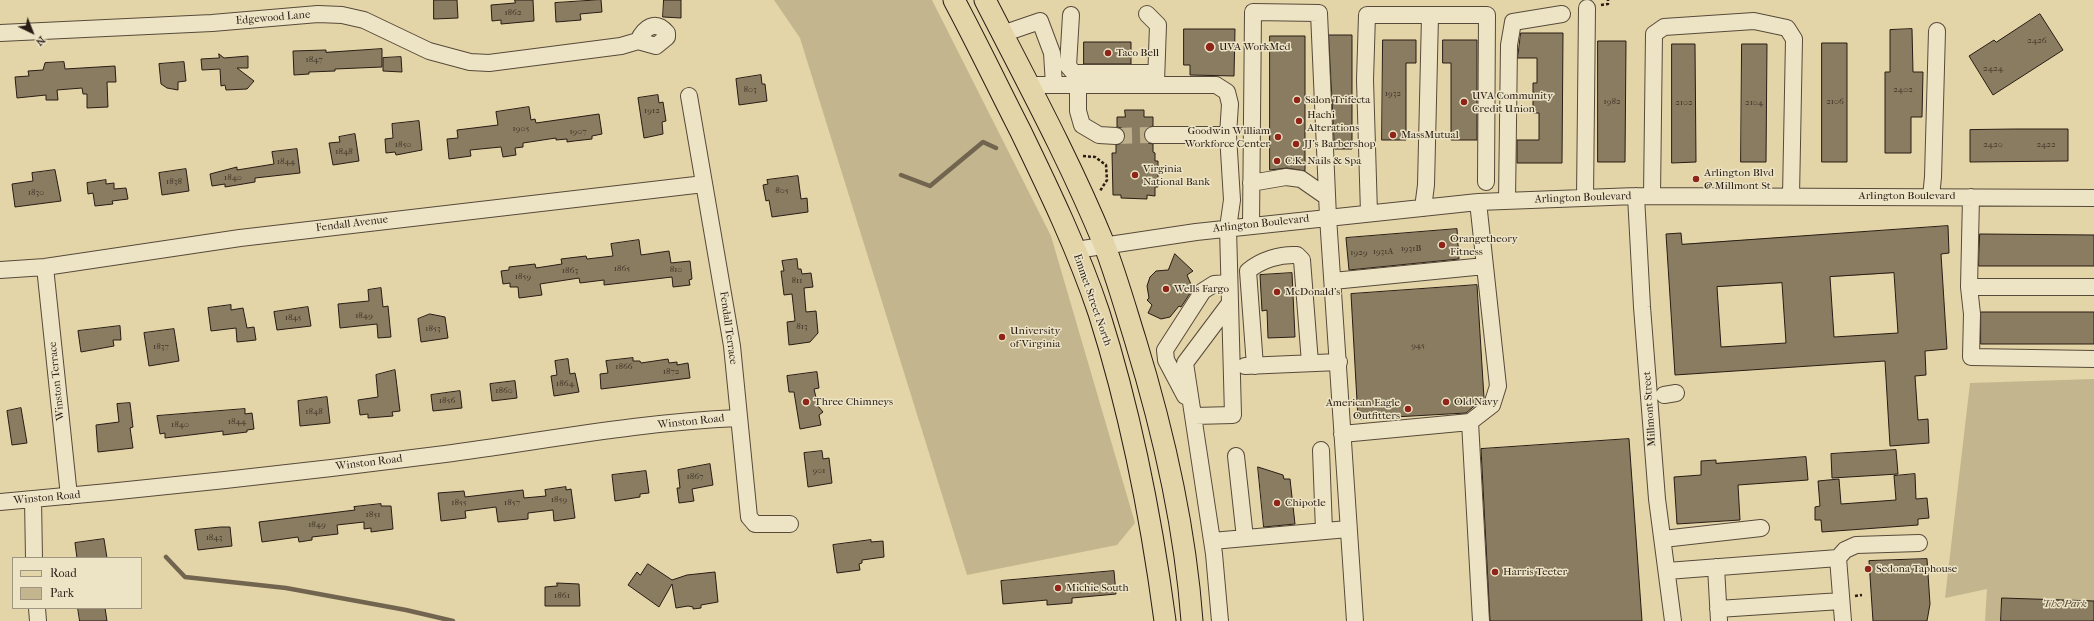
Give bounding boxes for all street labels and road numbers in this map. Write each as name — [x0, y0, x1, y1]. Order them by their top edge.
street label: Edgewood Lane — [235, 8, 311, 28]
street label: Arlington Boulevard — [1859, 189, 1955, 203]
street label: Arlington Boulevard — [1534, 190, 1632, 206]
street label: Arlington Boulevard — [1212, 212, 1310, 236]
street label: Fendall Avenue — [315, 213, 389, 235]
street label: Emmet Street North — [1070, 252, 1114, 348]
street label: Fendall Terrace — [716, 291, 740, 365]
street label: Winston Terrace — [46, 341, 68, 421]
street label: Millmont Street — [1641, 371, 1659, 447]
street label: Winston Road — [657, 412, 725, 432]
street label: Winston Road — [335, 452, 403, 474]
street label: Winston Road — [13, 489, 81, 507]

